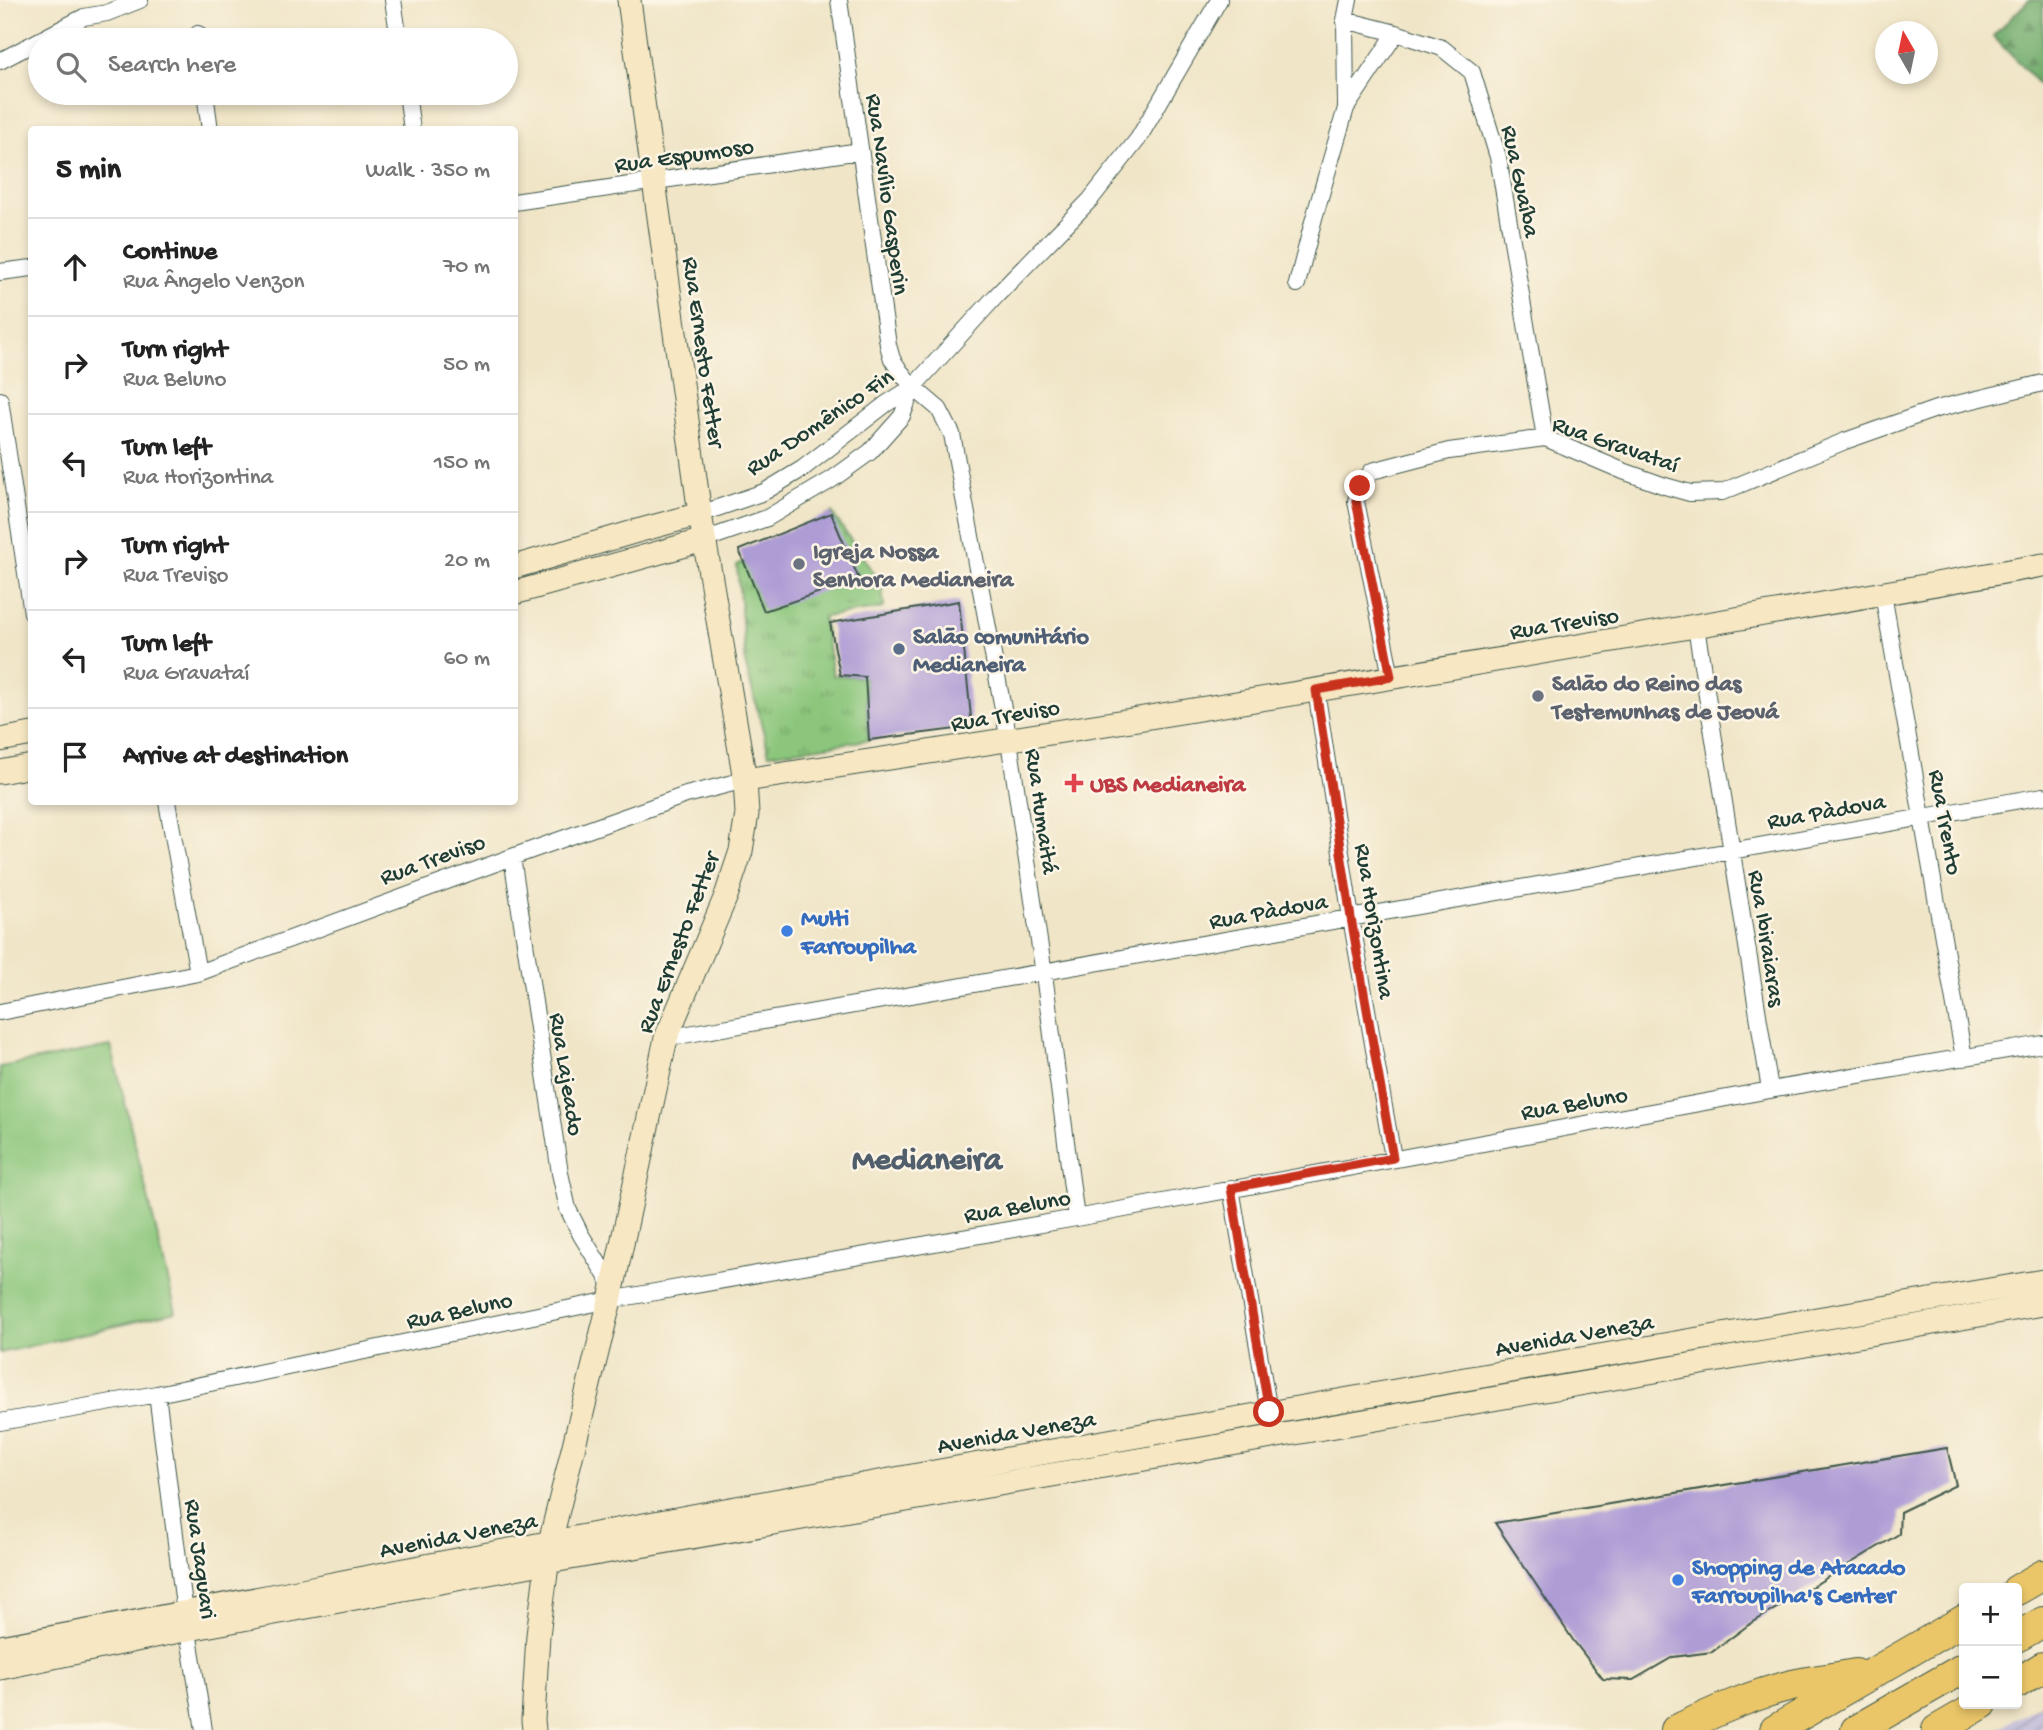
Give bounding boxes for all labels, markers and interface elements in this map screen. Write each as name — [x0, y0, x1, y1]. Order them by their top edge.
north arrow — [1875, 21, 1938, 84]
search box — [28, 28, 518, 105]
icon: search — [52, 48, 90, 86]
text: Search here — [108, 51, 236, 82]
street label: Rua Navílio Gasperin — [857, 92, 914, 298]
street label: Rua Guaíba — [1493, 123, 1545, 241]
street label: Rua Espumoso — [613, 133, 756, 182]
text: 5 min — [56, 154, 121, 189]
text: Walk · 350 m — [365, 158, 490, 185]
text: Continue — [123, 238, 217, 269]
icon: ahead — [56, 248, 94, 286]
text: 70 m — [443, 254, 490, 281]
street label: Rua Ernesto Fetter — [674, 255, 730, 452]
text: Rua Ângelo Venzon — [123, 269, 305, 296]
text: Turn right — [123, 336, 227, 367]
icon: right — [56, 346, 94, 384]
text: 50 m — [443, 352, 490, 379]
street label: Rua Domênico Fin — [741, 363, 901, 484]
text: Rua Beluno — [123, 367, 226, 394]
street label: Rua Gravataí — [1548, 411, 1683, 482]
text: Turn left — [123, 434, 211, 465]
icon: left — [56, 444, 94, 482]
text: 150 m — [434, 450, 490, 477]
text: Rua Horizontina — [123, 465, 273, 492]
route end — [1344, 470, 1375, 501]
text: Turn right — [123, 532, 227, 563]
place label: Igreja Nossa Senhora Medianeira — [813, 539, 1015, 596]
icon: right — [56, 542, 94, 580]
text: 20 m — [444, 548, 490, 575]
marker: Igreja Nossa Senhora Medianeira — [791, 556, 807, 572]
text: Rua Treviso — [123, 563, 228, 590]
street label: Rua Treviso — [1508, 603, 1621, 648]
place label: Salão comunitário Medianeira — [913, 624, 1090, 681]
text: Turn left — [123, 630, 211, 661]
icon: left — [56, 640, 94, 678]
marker: Salão comunitário Medianeira — [891, 641, 907, 657]
text: 60 m — [444, 646, 490, 673]
text: Rua Gravataí — [123, 661, 250, 688]
place label: Salão do Reino das Testemunhas de Jeová — [1550, 671, 1780, 728]
marker: Salão do Reino das Testemunhas de Jeová — [1530, 688, 1546, 704]
street label: Rua Treviso — [949, 695, 1062, 740]
icon: arrive — [56, 738, 94, 776]
text: Arrive at destination — [123, 742, 348, 773]
street label: Rua Humaitá — [1016, 747, 1063, 877]
street label: Rua Trento — [1920, 768, 1967, 878]
place label: UBS Medianeira — [1090, 772, 1247, 801]
marker: UBS Medianeira — [1064, 773, 1084, 793]
street label: Rua Pàdova — [1765, 789, 1889, 838]
street label: Rua Treviso — [377, 829, 490, 894]
street label: Rua Horizontina — [1346, 842, 1399, 1002]
street label: Rua Ernesto Fetter — [632, 846, 729, 1038]
street label: Rua Ibiraiaras — [1739, 868, 1790, 1010]
street label: Rua Pàdova — [1207, 889, 1331, 938]
place label: Multi Farroupilha — [800, 906, 918, 963]
marker: Multi Farroupilha — [779, 923, 795, 939]
street label: Rua Lajeado — [541, 1011, 589, 1138]
street label: Rua Beluno — [1519, 1082, 1630, 1129]
district label: Medianeira — [852, 1143, 1004, 1181]
street label: Rua Beluno — [962, 1185, 1073, 1232]
street label: Rua Beluno — [404, 1287, 516, 1338]
street label: Avenida Veneza — [1493, 1309, 1657, 1366]
route start — [1253, 1396, 1284, 1427]
street label: Avenida Veneza — [935, 1406, 1099, 1463]
street label: Rua Jaguari — [176, 1498, 221, 1621]
street label: Avenida Veneza — [377, 1508, 541, 1567]
place label: Shopping de Atacado Farroupilha's Center — [1691, 1555, 1906, 1612]
marker: Shopping de Atacado Farroupilha's Center — [1670, 1572, 1686, 1588]
map controls — [1959, 1583, 2022, 1709]
button: + — [1959, 1583, 2022, 1646]
button: − — [1959, 1646, 2022, 1709]

